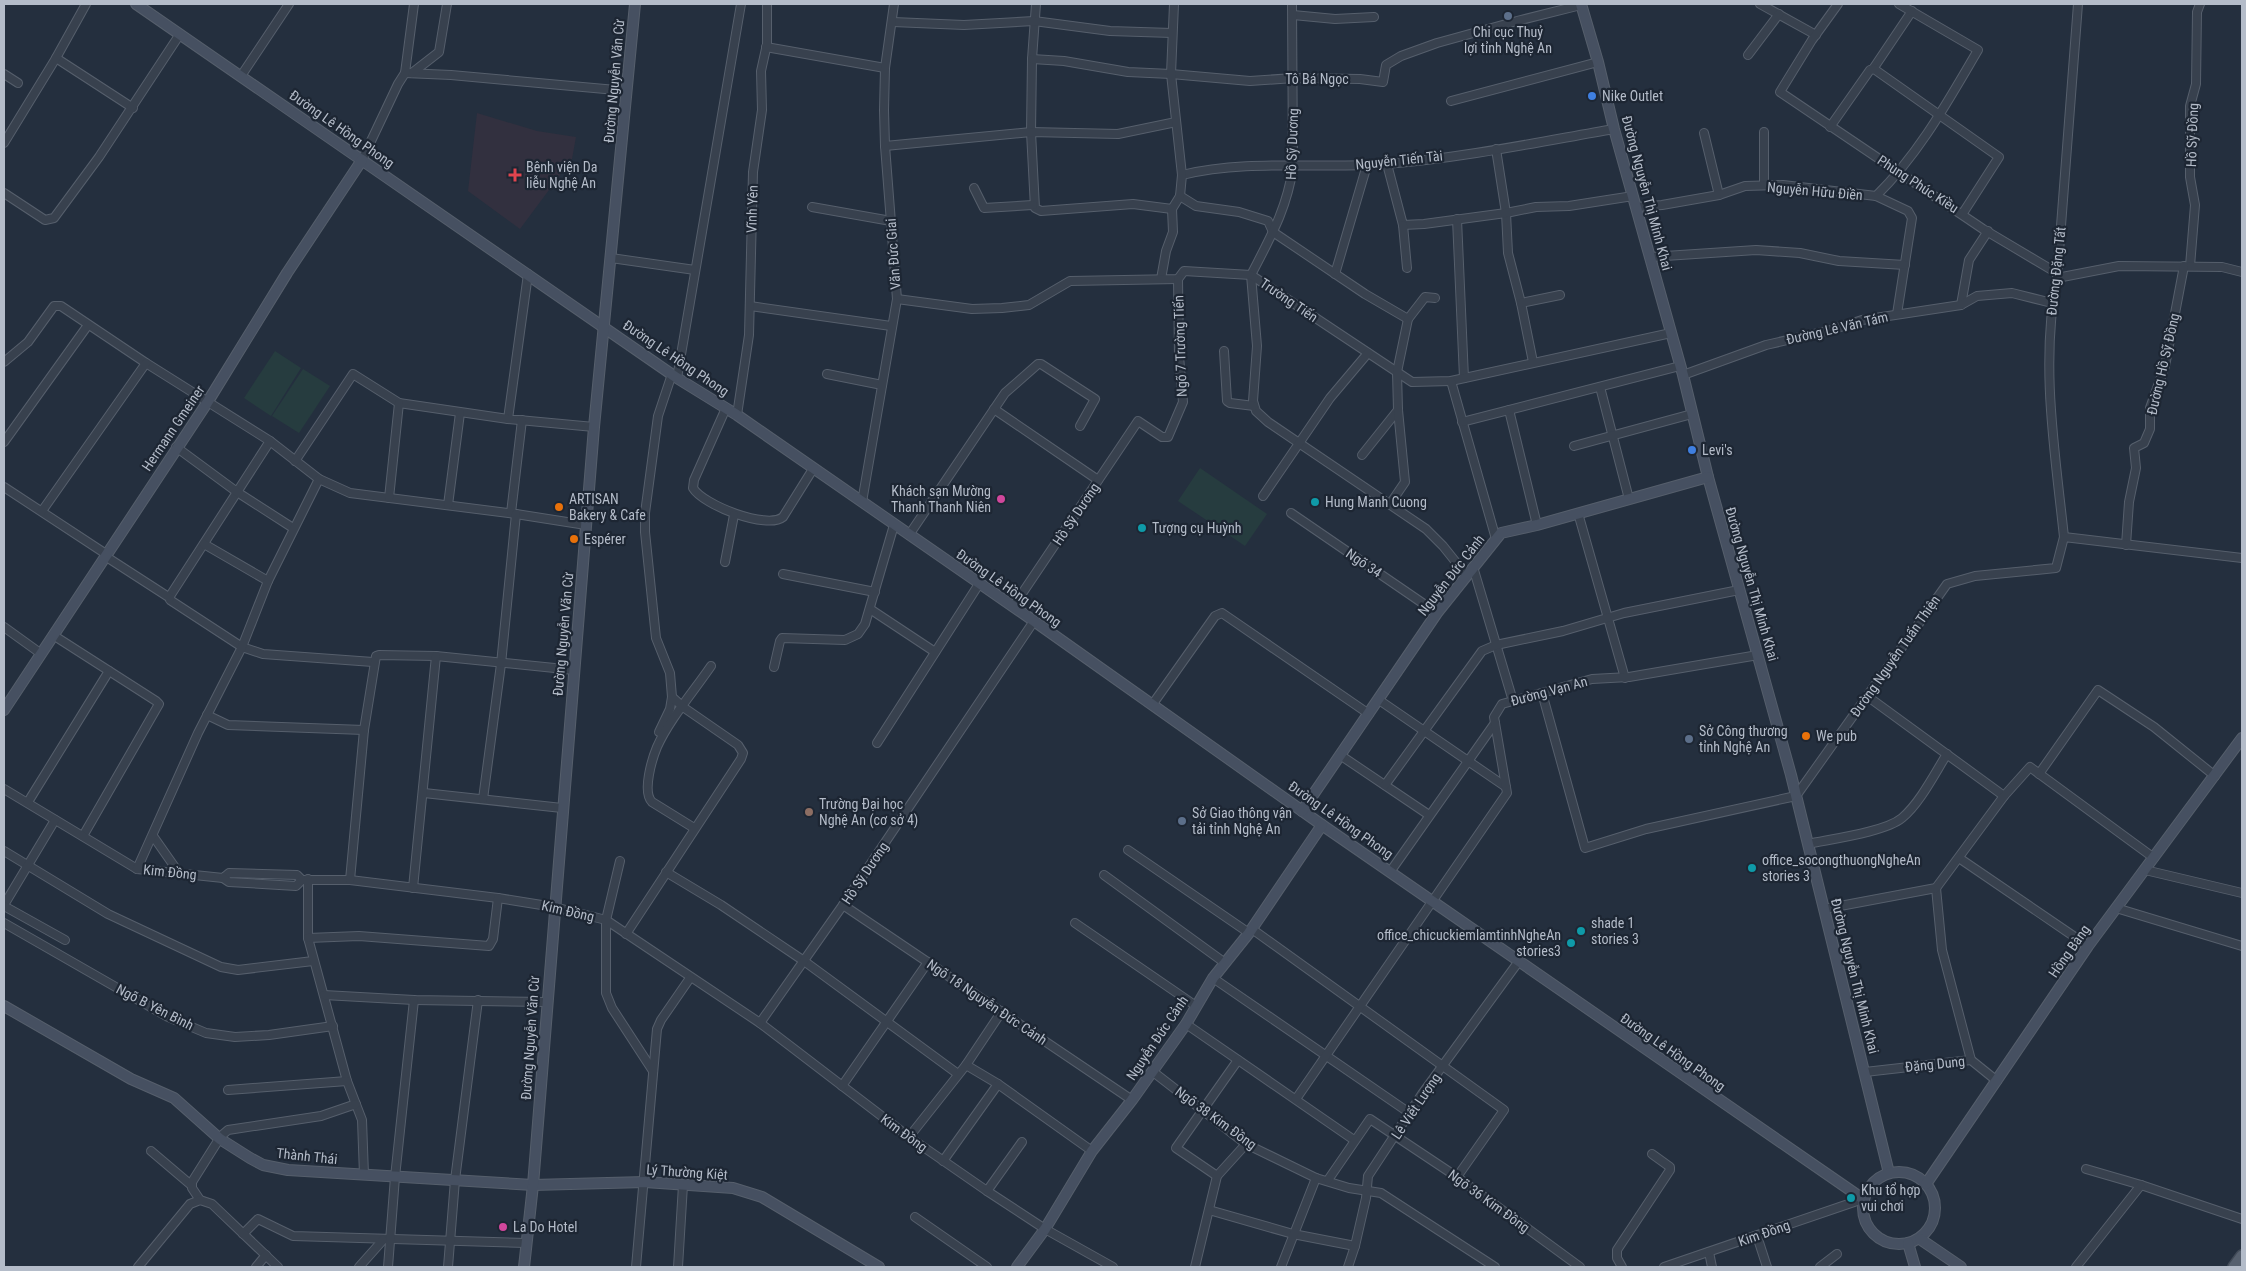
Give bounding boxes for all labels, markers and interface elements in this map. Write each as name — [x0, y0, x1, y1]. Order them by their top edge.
marker: Chi cục Thuỷ lợi tỉnh Nghệ An — [1502, 10, 1514, 22]
street label: Đường Nguyễn Văn Cừ — [601, 18, 627, 144]
place label: Chi cục Thuỷ lợi tỉnh Nghệ An — [1464, 24, 1552, 56]
street label: Tô Bá Ngọc — [1285, 71, 1349, 87]
street label: Đường Lê Hồng Phong — [287, 87, 397, 171]
place label: Nike Outlet — [1602, 88, 1663, 104]
marker: Nike Outlet — [1586, 90, 1598, 102]
street label: Hồ Sỹ Đồng — [2183, 103, 2201, 167]
street label: Hồ Sỹ Dương — [1283, 108, 1301, 180]
street label: Đường Nguyễn Thị Minh Khai — [1619, 114, 1675, 272]
street label: Nguyễn Tiến Tài — [1355, 147, 1443, 173]
street label: Phùng Phúc Kiều — [1875, 152, 1961, 216]
place label: Bệnh viện Da liễu Nghệ An — [526, 159, 597, 191]
marker: Bệnh viện Da liễu Nghệ An — [508, 168, 522, 182]
street label: Nguyễn Hữu Điền — [1767, 179, 1863, 203]
street label: Vĩnh Yên — [743, 185, 761, 233]
street label: Văn Đức Giai — [883, 218, 903, 290]
street label: Đường Đặng Tất — [2043, 226, 2069, 316]
street label: Trường Tiến — [1257, 275, 1321, 325]
street label: Ngõ 7 Trường Tiến — [1170, 295, 1190, 397]
street label: Đường Lê Văn Tám — [1785, 309, 1889, 347]
street label: Đường Hồ Sỹ Đồng — [2144, 312, 2182, 416]
street label: Đường Lê Hồng Phong — [620, 317, 732, 399]
street label: Hermann Gmeiner — [138, 382, 208, 474]
place label: Levi's — [1702, 442, 1733, 458]
marker: Levi's — [1686, 444, 1698, 456]
street label: Hồ Sỹ Dương — [1049, 480, 1103, 548]
place label: Khách sạn Mường Thanh Thanh Niên — [891, 483, 991, 515]
place label: ARTISAN Bakery & Cafe — [569, 491, 646, 523]
marker: Khách sạn Mường Thanh Thanh Niên — [995, 493, 1007, 505]
place label: Hung Manh Cuong — [1325, 494, 1427, 510]
marker: Hung Manh Cuong — [1309, 496, 1321, 508]
marker: ARTISAN Bakery & Cafe — [553, 501, 565, 513]
street label: Đường Nguyễn Thị Minh Khai — [1722, 505, 1782, 663]
place label: Tượng cụ Huỳnh — [1152, 520, 1242, 536]
marker: Tượng cụ Huỳnh — [1136, 522, 1148, 534]
place label: Espérer — [584, 531, 626, 547]
street label: Nguyễn Đức Cảnh — [1414, 531, 1488, 619]
marker: Espérer — [568, 533, 580, 545]
street label: Ngõ 34 — [1343, 545, 1385, 581]
street label: Đường Lê Hồng Phong — [954, 546, 1064, 630]
street label: Đường Nguyễn Văn Cừ — [550, 571, 576, 697]
street label: Đường Nguyễn Tuấn Thiện — [1847, 592, 1943, 720]
street label: Đường Vạn An — [1509, 673, 1589, 709]
place label: Sở Công thương tỉnh Nghệ An — [1699, 723, 1788, 755]
place label: We pub — [1816, 728, 1857, 744]
marker: We pub — [1800, 730, 1812, 742]
marker: Sở Công thương tỉnh Nghệ An — [1683, 733, 1695, 745]
street label: Đường Lê Hồng Phong — [1286, 778, 1396, 862]
place label: Trường Đại học Nghệ An (cơ sở 4) — [819, 796, 918, 829]
place label: Sở Giao thông vận tải tỉnh Nghệ An — [1192, 805, 1292, 837]
marker: Trường Đại học Nghệ An (cơ sở 4) — [803, 806, 815, 818]
marker: Sở Giao thông vận tải tỉnh Nghệ An — [1176, 815, 1188, 827]
street label: Hồ Sỹ Dương — [838, 839, 892, 907]
place label: office_socongthuongNgheAn stories 3 — [1762, 852, 1921, 884]
street label: Kim Đồng — [143, 861, 197, 883]
marker: office_socongthuongNgheAn stories 3 — [1746, 862, 1758, 874]
street label: Kim Đồng — [540, 897, 596, 925]
street label: Đường Nguyễn Thị Minh Khai — [1828, 897, 1882, 1055]
place label: shade 1 stories 3 — [1591, 915, 1639, 947]
street label: Hồng Bàng — [2045, 922, 2093, 980]
marker: shade 1 stories 3 — [1575, 925, 1587, 937]
place label: office_chicuckiemlamtinhNgheAn stories3 — [1377, 927, 1561, 959]
marker: office_chicuckiemlamtinhNgheAn stories3 — [1565, 937, 1577, 949]
street label: Ngõ 18 Nguyễn Đức Cảnh — [924, 956, 1050, 1048]
street label: Đường Nguyễn Văn Cừ — [518, 975, 542, 1101]
street label: Ngõ B Yên Bình — [114, 981, 196, 1033]
street label: Nguyễn Đức Cảnh — [1123, 993, 1191, 1083]
street label: Đường Lê Hồng Phong — [1618, 1010, 1728, 1094]
street label: Đặng Dung — [1904, 1053, 1966, 1075]
street label: Lê Viết Lượng — [1388, 1070, 1444, 1142]
street label: Ngõ 38 Kim Đồng — [1172, 1083, 1260, 1153]
street label: Kim Đồng — [878, 1111, 930, 1155]
street label: Thành Thái — [276, 1145, 338, 1167]
street label: Lý Thường Kiệt — [646, 1161, 728, 1183]
street label: Ngõ 36 Kim Đồng — [1445, 1166, 1533, 1236]
place label: Khu tổ hợp vui chơi — [1861, 1182, 1920, 1214]
marker: Khu tổ hợp vui chơi — [1845, 1192, 1857, 1204]
street label: Kim Đồng — [1736, 1217, 1792, 1249]
place label: La Do Hotel — [513, 1219, 577, 1235]
marker: La Do Hotel — [497, 1221, 509, 1233]

